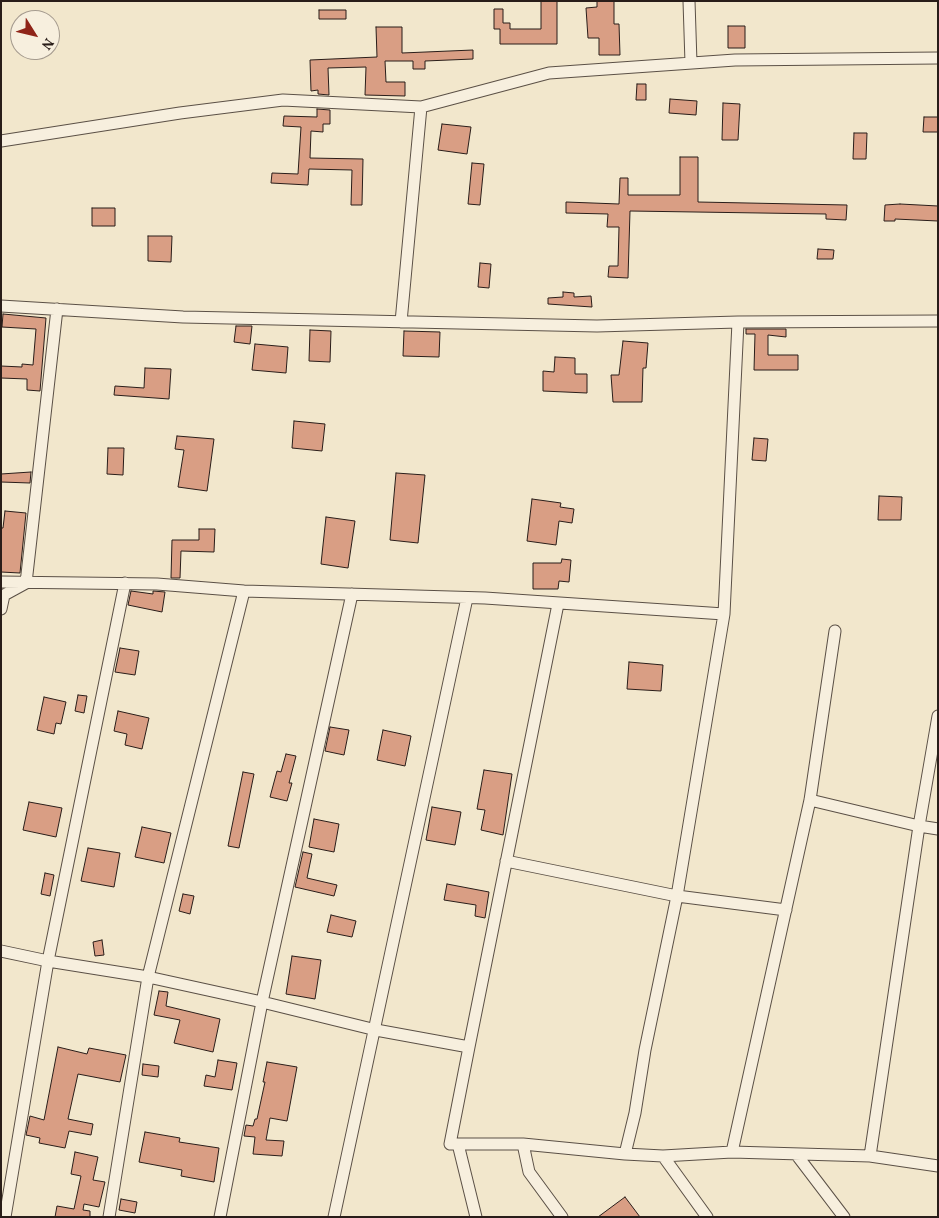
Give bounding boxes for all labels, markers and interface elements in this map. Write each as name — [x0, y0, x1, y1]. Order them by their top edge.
north arrow — [10, 10, 60, 60]
text: N — [36, 34, 57, 53]

